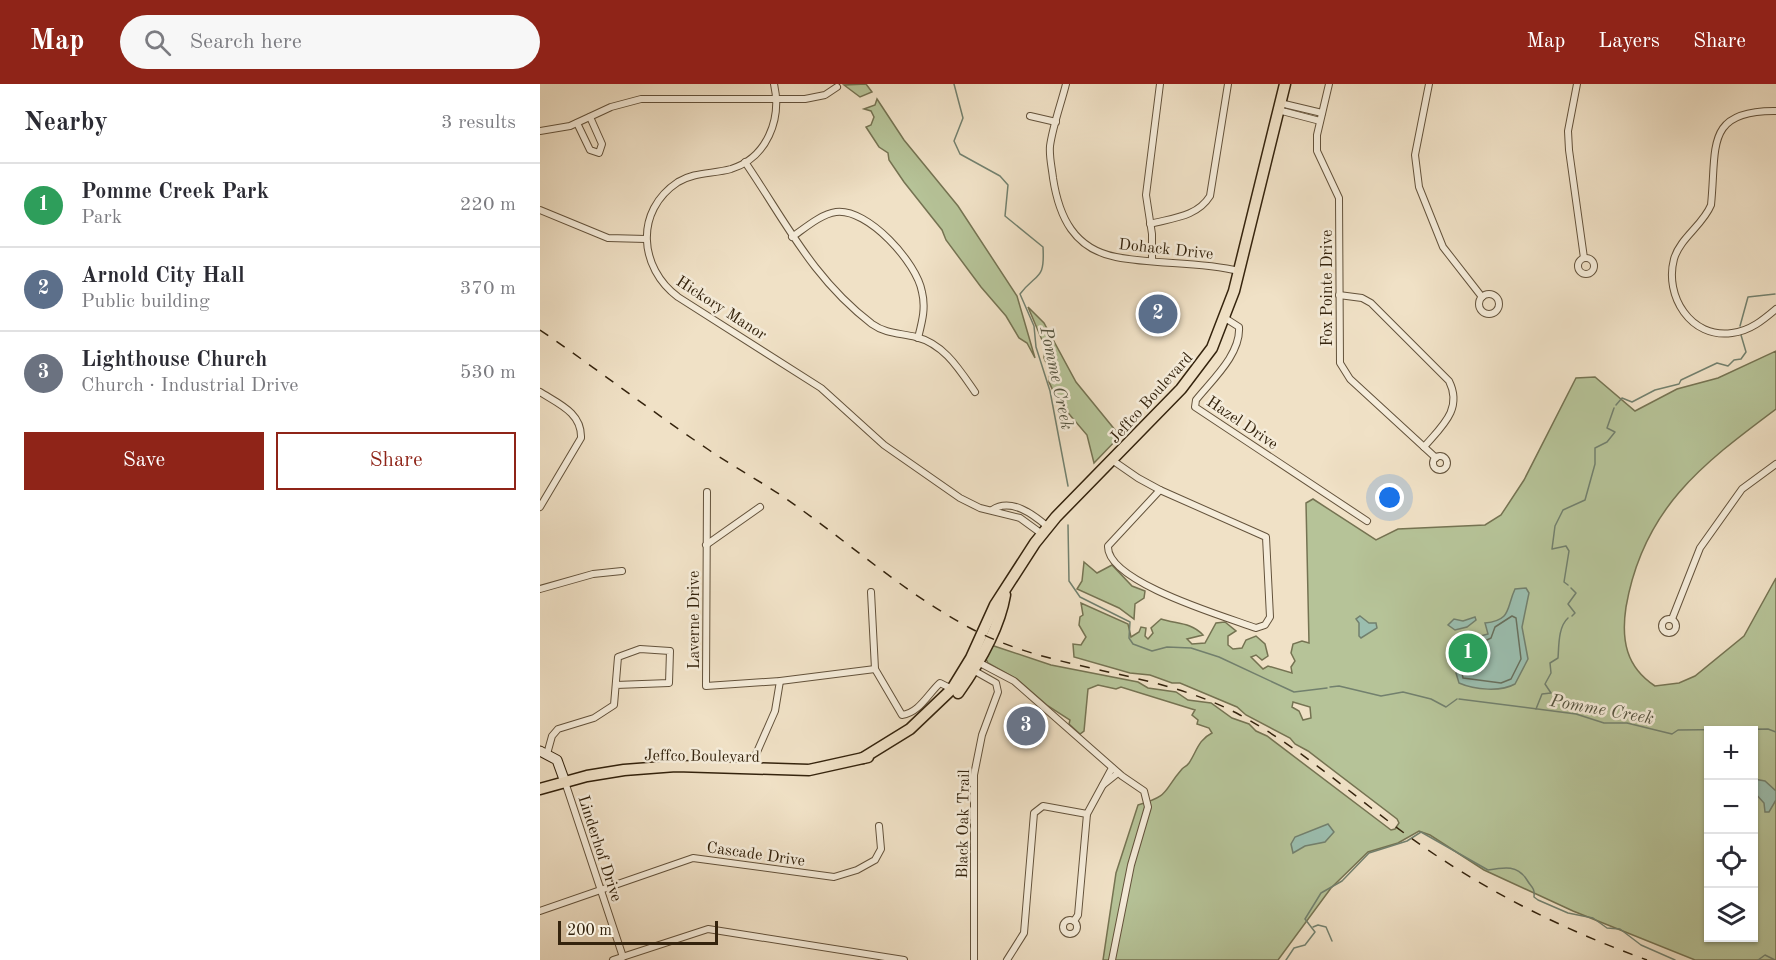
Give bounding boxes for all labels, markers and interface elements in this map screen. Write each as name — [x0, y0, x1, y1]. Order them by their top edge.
search box — [120, 15, 540, 69]
icon: search — [141, 26, 174, 59]
text: Map — [30, 28, 84, 56]
text: Search here — [189, 31, 302, 53]
text: Map — [1526, 31, 1565, 52]
text: Layers — [1598, 31, 1660, 52]
text: Share — [1693, 31, 1746, 52]
text: Nearby — [24, 110, 108, 136]
text: 3 results — [441, 113, 516, 133]
text: Pomme Creek Park — [81, 181, 269, 203]
text: 1 — [38, 195, 49, 215]
text: 220 m — [460, 195, 516, 215]
text: Park — [81, 208, 122, 228]
street label: Fox Pointe Drive — [1320, 230, 1336, 346]
street label: Dohack Drive — [1118, 237, 1214, 263]
text: Arnold City Hall — [81, 265, 245, 287]
street label: Hickory Manor — [673, 274, 769, 344]
text: 2 — [38, 279, 49, 299]
text: 370 m — [460, 279, 516, 299]
text: Public building — [81, 292, 210, 312]
pin: 2 — [1138, 292, 1178, 336]
water label: Pomme Creek — [1036, 324, 1076, 432]
text: Lighthouse Church — [81, 349, 267, 371]
street label: Jeffco Boulevard — [1107, 350, 1196, 447]
text: 3 — [38, 363, 49, 383]
text: 530 m — [460, 363, 516, 383]
text: Church · Industrial Drive — [81, 376, 299, 396]
street label: Hazel Drive — [1203, 394, 1280, 453]
button: Save — [24, 432, 264, 490]
button: Share — [276, 432, 516, 490]
your location — [1375, 483, 1404, 512]
street label: Laverne Drive — [687, 571, 703, 669]
pin: 1 — [1448, 630, 1488, 676]
water label: Pomme Creek — [1548, 692, 1655, 728]
pin: 3 — [1006, 704, 1046, 748]
map controls — [1704, 726, 1758, 942]
button: + — [1704, 726, 1758, 780]
street label: Jeffco Boulevard — [644, 748, 760, 766]
street label: Black Oak Trail — [955, 769, 973, 879]
button: − — [1704, 780, 1758, 834]
street label: Linderhof Drive — [574, 793, 624, 904]
button: locate — [1704, 834, 1758, 888]
street label: Cascade Drive — [706, 840, 806, 870]
button: layers — [1704, 888, 1758, 942]
scale bar — [558, 918, 718, 946]
text: 200 m — [567, 923, 612, 939]

